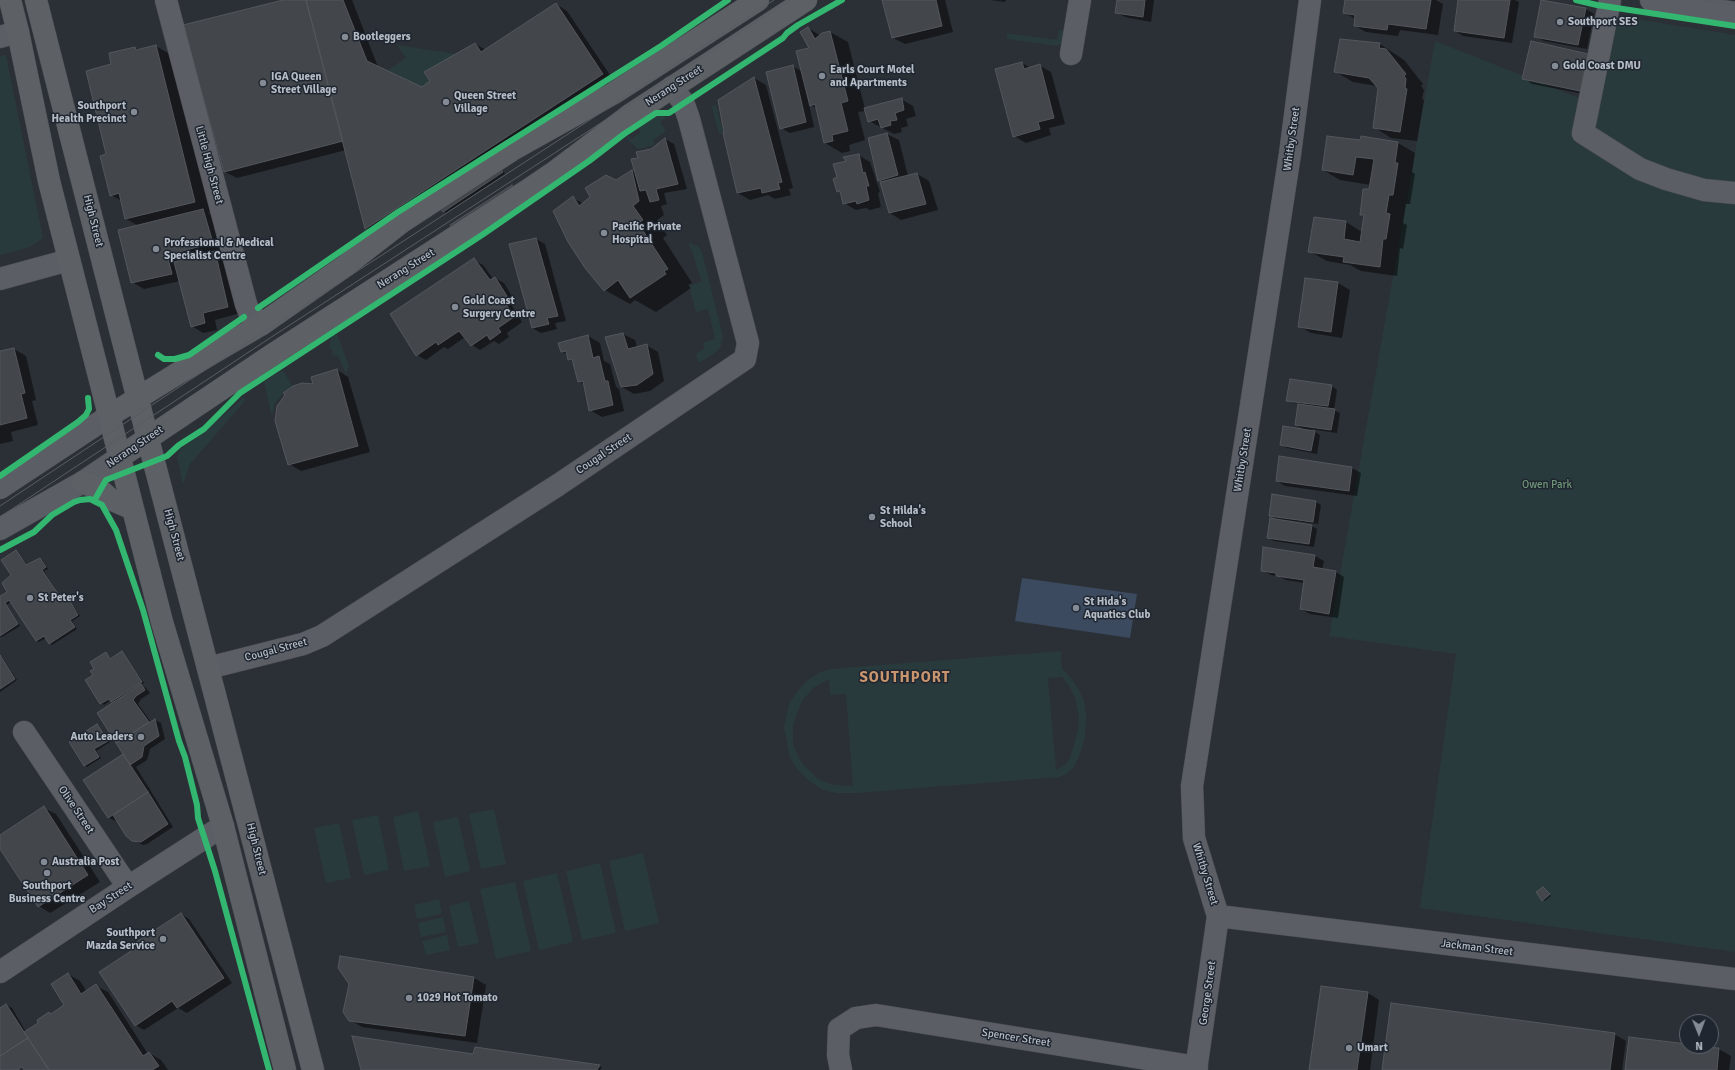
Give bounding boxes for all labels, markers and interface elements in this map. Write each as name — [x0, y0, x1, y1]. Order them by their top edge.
place label: Southport SES — [1568, 15, 1638, 29]
marker: Southport SES — [1555, 17, 1565, 27]
place label: Bootleggers — [353, 30, 411, 44]
marker: Bootleggers — [340, 32, 350, 42]
place label: Gold Coast DMU — [1563, 59, 1641, 73]
marker: Gold Coast DMU — [1550, 61, 1560, 71]
street label: Nerang Street — [643, 63, 705, 109]
place label: Earls Court Motel and Apartments — [830, 63, 915, 89]
place label: IGA Queen Street Village — [271, 70, 337, 96]
marker: Earls Court Motel and Apartments — [817, 71, 827, 81]
marker: IGA Queen Street Village — [258, 78, 268, 88]
place label: Queen Street Village — [454, 89, 516, 115]
marker: Queen Street Village — [441, 97, 451, 107]
place label: Southport Health Precinct — [52, 99, 126, 125]
street label: Whitby Street — [1281, 106, 1303, 172]
marker: Southport Health Precinct — [129, 107, 139, 117]
street label: Little High Street — [192, 124, 226, 206]
street label: High Street — [80, 194, 106, 248]
place label: Pacific Private Hospital — [612, 220, 681, 246]
marker: Pacific Private Hospital — [599, 228, 609, 238]
place label: Professional & Medical Specialist Centre — [164, 236, 274, 262]
marker: Professional & Medical Specialist Centre — [151, 244, 161, 254]
street label: Nerang Street — [375, 246, 437, 292]
place label: Gold Coast Surgery Centre — [463, 294, 535, 320]
marker: Gold Coast Surgery Centre — [450, 302, 460, 312]
street label: Nerang Street — [104, 423, 166, 471]
street label: Whitby Street — [1231, 427, 1255, 493]
street label: Cougal Street — [574, 431, 634, 477]
park label: Owen Park — [1522, 478, 1572, 492]
place label: St Hilda's School — [880, 504, 926, 530]
street label: High Street — [161, 508, 187, 562]
marker: St Hilda's School — [867, 512, 877, 522]
place label: St Peter's — [38, 591, 84, 605]
marker: St Peter's — [25, 593, 35, 603]
place label: St Hida's Aquatics Club — [1084, 595, 1150, 621]
marker: St Hida's Aquatics Club — [1071, 603, 1081, 613]
street label: Cougal Street — [243, 635, 309, 665]
district label: SOUTHPORT — [860, 669, 950, 687]
place label: Auto Leaders — [71, 730, 133, 744]
marker: Auto Leaders — [136, 732, 146, 742]
street label: Olive Street — [55, 784, 97, 836]
street label: High Street — [243, 822, 269, 876]
street label: Whitby Street — [1189, 841, 1221, 907]
place label: Australia Post — [52, 855, 119, 869]
marker: Australia Post — [39, 857, 49, 867]
marker: Southport Business Centre — [42, 868, 52, 878]
place label: Southport Business Centre — [9, 879, 85, 905]
street label: Bay Street — [87, 879, 135, 917]
place label: Southport Mazda Service — [86, 926, 155, 952]
marker: Southport Mazda Service — [158, 934, 168, 944]
street label: Jackman Street — [1440, 937, 1514, 959]
street label: George Street — [1197, 960, 1219, 1026]
place label: 1029 Hot Tomato — [417, 991, 498, 1005]
marker: 1029 Hot Tomato — [404, 993, 414, 1003]
north arrow — [1679, 1014, 1719, 1054]
street label: Spencer Street — [981, 1026, 1051, 1050]
text: N — [1695, 1039, 1703, 1052]
place label: Umart — [1357, 1041, 1388, 1055]
marker: Umart — [1344, 1043, 1354, 1053]

